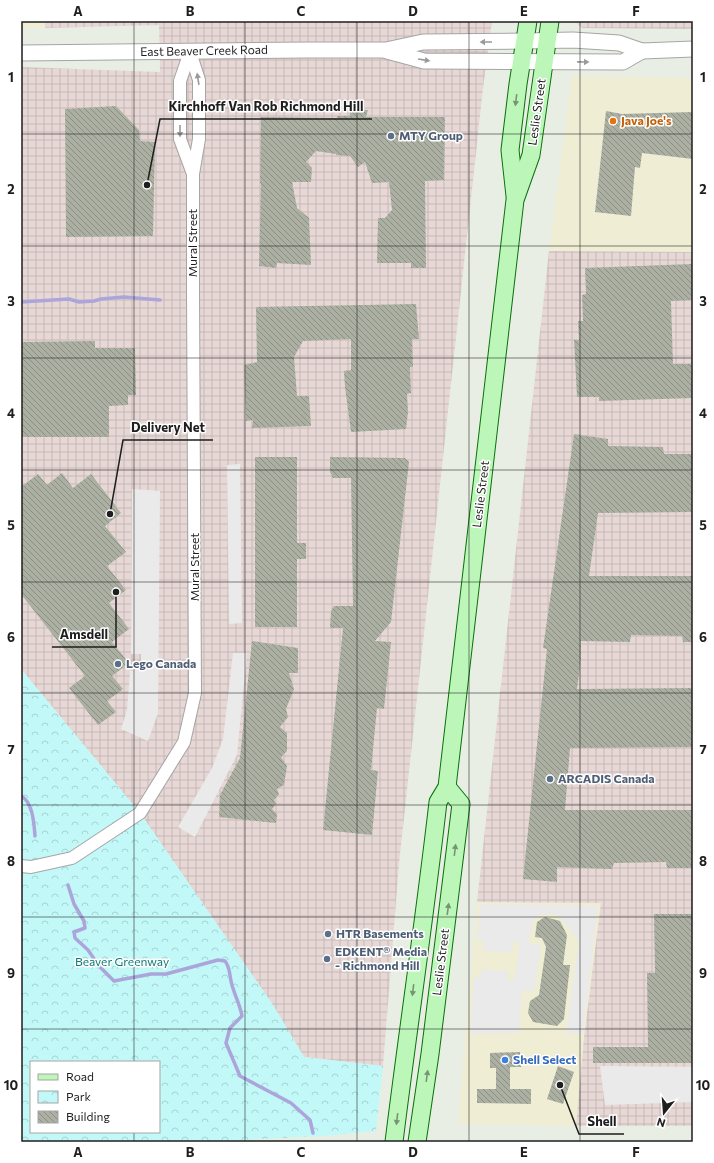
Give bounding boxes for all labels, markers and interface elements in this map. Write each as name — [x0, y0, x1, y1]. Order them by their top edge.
text: A — [73, 3, 83, 19]
text: B — [186, 3, 195, 19]
text: C — [297, 3, 306, 19]
text: D — [408, 3, 418, 19]
text: E — [520, 3, 528, 19]
text: F — [632, 3, 640, 19]
one-way arrow — [479, 39, 492, 45]
street label: East Beaver Creek Road — [140, 42, 268, 58]
one-way arrow — [418, 57, 430, 63]
one-way arrow — [577, 58, 589, 65]
text: 1 — [8, 69, 14, 85]
text: 1 — [700, 69, 706, 85]
one-way arrow — [195, 73, 201, 86]
street label: Leslie Street — [524, 77, 548, 146]
callout: Kirchhoff Van Rob Richmond Hill — [160, 94, 372, 119]
one-way arrow — [513, 94, 519, 106]
text: Kirchhoff Van Rob Richmond Hill — [168, 98, 364, 114]
place label: Java Joe's — [621, 113, 672, 128]
marker: Java Joe's — [608, 116, 618, 126]
one-way arrow — [177, 125, 183, 138]
place label: MTY Group — [399, 128, 463, 142]
marker: MTY Group — [386, 131, 396, 141]
text: 2 — [7, 181, 15, 197]
text: 2 — [699, 181, 707, 197]
street label: Mural Street — [185, 209, 199, 277]
text: 3 — [7, 293, 15, 309]
text: 3 — [699, 293, 707, 309]
text: 4 — [7, 405, 15, 421]
text: 4 — [699, 405, 707, 421]
callout: Delivery Net — [123, 415, 213, 440]
text: Delivery Net — [131, 419, 206, 435]
street label: Leslie Street — [469, 460, 491, 528]
text: 5 — [7, 517, 15, 533]
text: 5 — [699, 517, 707, 533]
street label: Mural Street — [187, 533, 201, 601]
callout: Amsdell — [52, 622, 116, 647]
text: Amsdell — [60, 626, 108, 642]
text: 6 — [7, 629, 15, 645]
text: 6 — [699, 629, 707, 645]
place label: Lego Canada — [126, 656, 196, 670]
marker: Lego Canada — [113, 659, 123, 669]
text: 7 — [7, 741, 15, 757]
text: 7 — [699, 741, 707, 757]
place label: ARCADIS Canada — [558, 771, 655, 785]
marker: ARCADIS Canada — [545, 774, 555, 784]
one-way arrow — [452, 844, 459, 856]
text: 8 — [7, 853, 15, 869]
text: 8 — [699, 853, 707, 869]
one-way arrow — [445, 903, 451, 915]
place label: HTR Basements — [336, 926, 424, 940]
street label: Leslie Street — [429, 928, 451, 996]
marker: HTR Basements — [323, 929, 333, 939]
place label: EDKENT® Media - Richmond Hill — [335, 944, 427, 972]
park label: Beaver Greenway — [75, 954, 169, 968]
marker: EDKENT® Media - Richmond Hill — [322, 954, 332, 964]
text: 9 — [7, 965, 15, 981]
text: 9 — [699, 965, 707, 981]
one-way arrow — [410, 984, 416, 996]
place label: Shell Select — [513, 1052, 576, 1066]
marker: Shell Select — [500, 1055, 510, 1065]
legend — [30, 1061, 160, 1133]
text: Road — [66, 1069, 94, 1083]
one-way arrow — [424, 1070, 430, 1082]
text: 10 — [4, 1077, 19, 1093]
text: 10 — [696, 1077, 711, 1093]
text: Park — [66, 1089, 92, 1103]
north arrow — [644, 1093, 684, 1133]
text: Building — [66, 1109, 110, 1123]
callout: Shell — [579, 1109, 624, 1134]
one-way arrow — [394, 1113, 400, 1125]
text: Shell — [587, 1113, 617, 1129]
text: N — [655, 1116, 667, 1130]
text: A — [73, 1144, 83, 1160]
text: B — [186, 1144, 195, 1160]
text: C — [297, 1144, 306, 1160]
text: D — [408, 1144, 418, 1160]
text: E — [520, 1144, 528, 1160]
text: F — [632, 1144, 640, 1160]

